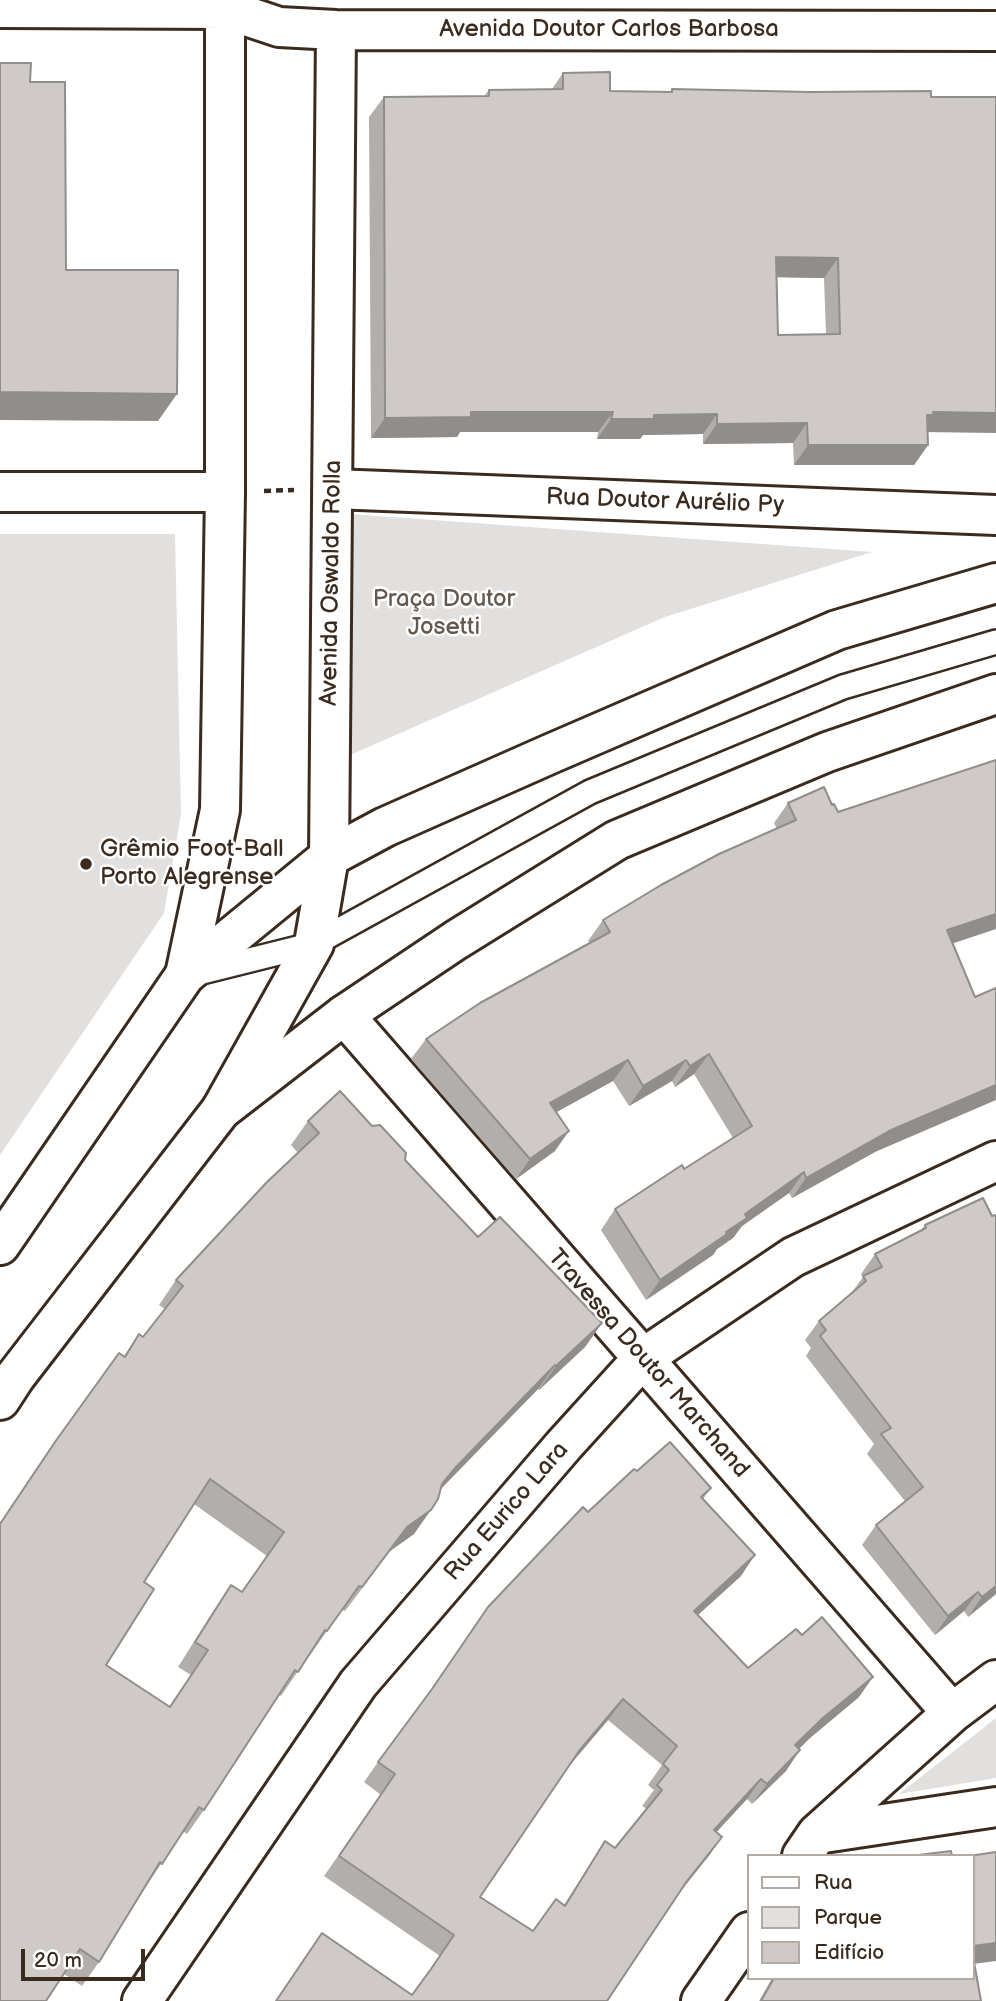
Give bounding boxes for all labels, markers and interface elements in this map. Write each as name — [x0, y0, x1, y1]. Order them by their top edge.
street label: Avenida Doutor Carlos Barbosa — [439, 16, 779, 44]
street label: Avenida Oswaldo Rolla — [315, 460, 349, 706]
street label: Rua Doutor Aurélio Py — [545, 483, 785, 521]
park label: Praça Doutor Josetti — [373, 586, 515, 642]
place label: Grêmio Foot-Ball Porto Alegrense — [100, 836, 284, 892]
marker: Grêmio Foot-Ball Porto Alegrense — [78, 856, 94, 872]
street label: Travessa Doutor Marchand — [541, 1244, 755, 1484]
street label: Rua Eurico Lara — [439, 1437, 575, 1587]
legend — [748, 1854, 975, 1980]
text: Rua — [814, 1870, 853, 1895]
text: Parque — [814, 1905, 882, 1930]
scale bar — [24, 1934, 149, 1978]
text: Edifício — [814, 1940, 884, 1965]
text: 20 m — [34, 1948, 82, 1973]

